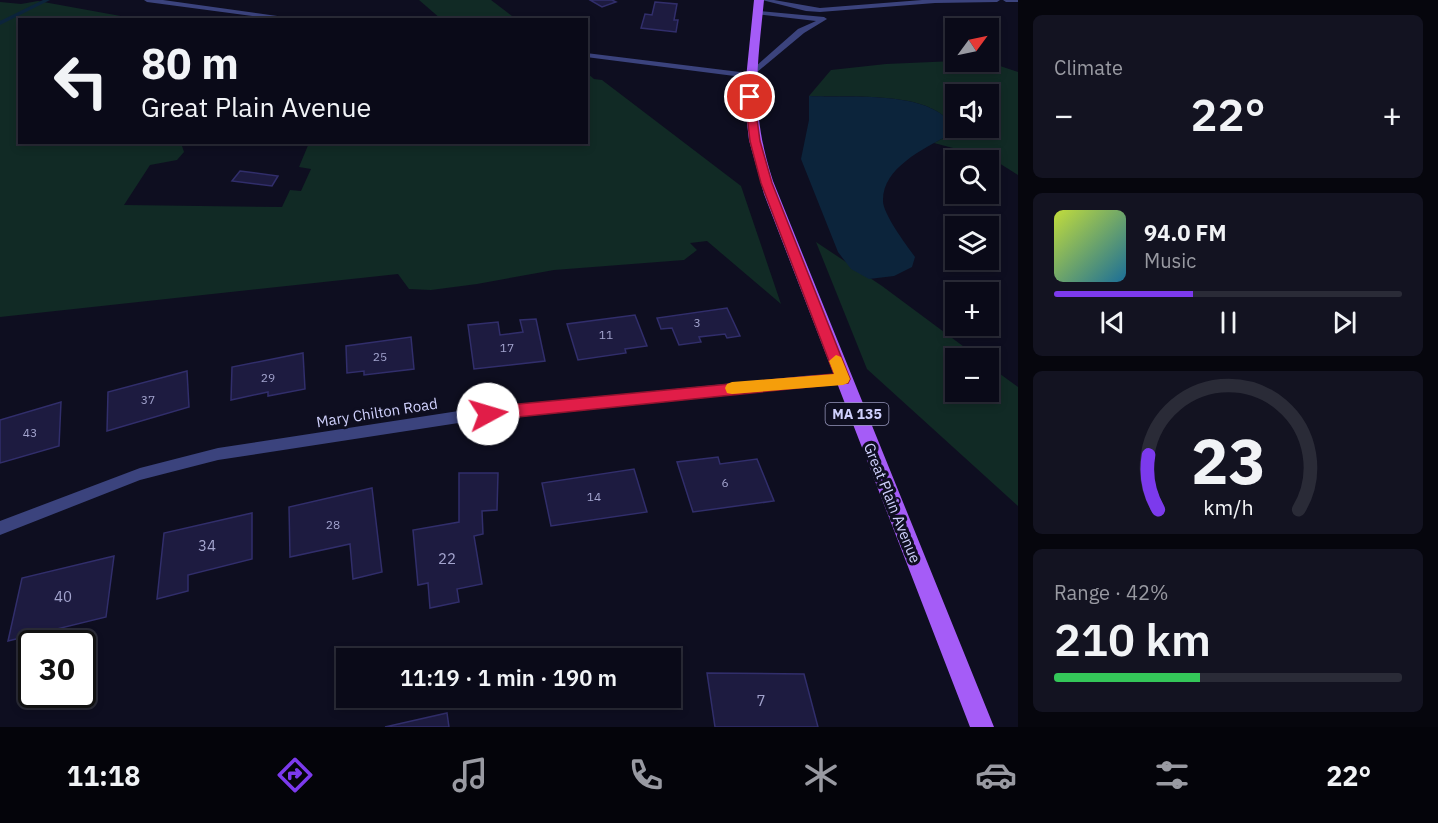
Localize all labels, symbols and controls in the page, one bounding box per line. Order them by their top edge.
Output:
north arrow [945,18,999,72]
map controls [945,18,999,402]
text: 80 m [141,36,239,91]
icon: left [42,42,120,120]
text: Climate [1054,54,1123,81]
pin [724,71,775,122]
icon: arrive [733,80,766,113]
button: sound [945,84,999,138]
text: 22° [1190,85,1266,143]
text: Great Plain Avenue [141,89,371,124]
text: − [1054,93,1074,136]
text: + [1382,93,1402,136]
button: search [945,150,999,204]
button: layers [945,216,999,270]
text: 94.0 FM [1144,218,1227,247]
text: Music [1144,247,1196,274]
button: + [945,282,999,336]
icon: previous [1096,306,1129,339]
icon: pause [1212,306,1245,339]
icon: next [1328,306,1361,339]
house number: 3 [693,315,701,330]
house number: 11 [599,327,613,342]
house number: 17 [500,340,514,355]
button: − [945,348,999,402]
house number: 25 [373,349,387,364]
house number: 29 [261,370,275,385]
position arrow [456,382,520,446]
house number: 37 [141,392,155,407]
street label: Mary Chilton Road [315,394,439,431]
road number: MA 135 [826,403,888,425]
text: 23 [1191,420,1265,501]
house number: 43 [23,425,37,440]
street label: Great Plain Avenue [860,440,925,566]
house number: 6 [721,475,729,490]
house number: 14 [587,489,601,504]
text: km/h [1203,493,1253,521]
house number: 28 [326,517,340,532]
house number: 34 [198,536,216,555]
house number: 22 [438,549,456,568]
text: Range · 42% [1054,579,1169,606]
house number: 40 [54,587,72,606]
text: 210 km [1054,610,1211,668]
speed limit sign: 30 [18,630,96,708]
text: 11:19 · 1 min · 190 m [400,663,617,692]
house number: 7 [756,691,766,710]
icon: directions [274,754,316,796]
icon: music [449,754,491,796]
icon: phone [625,754,667,796]
icon: climate [800,754,842,796]
icon: car [975,754,1017,796]
icon: filters [1151,754,1193,796]
text: 11:18 [67,758,140,793]
text: 22° [1326,758,1371,793]

